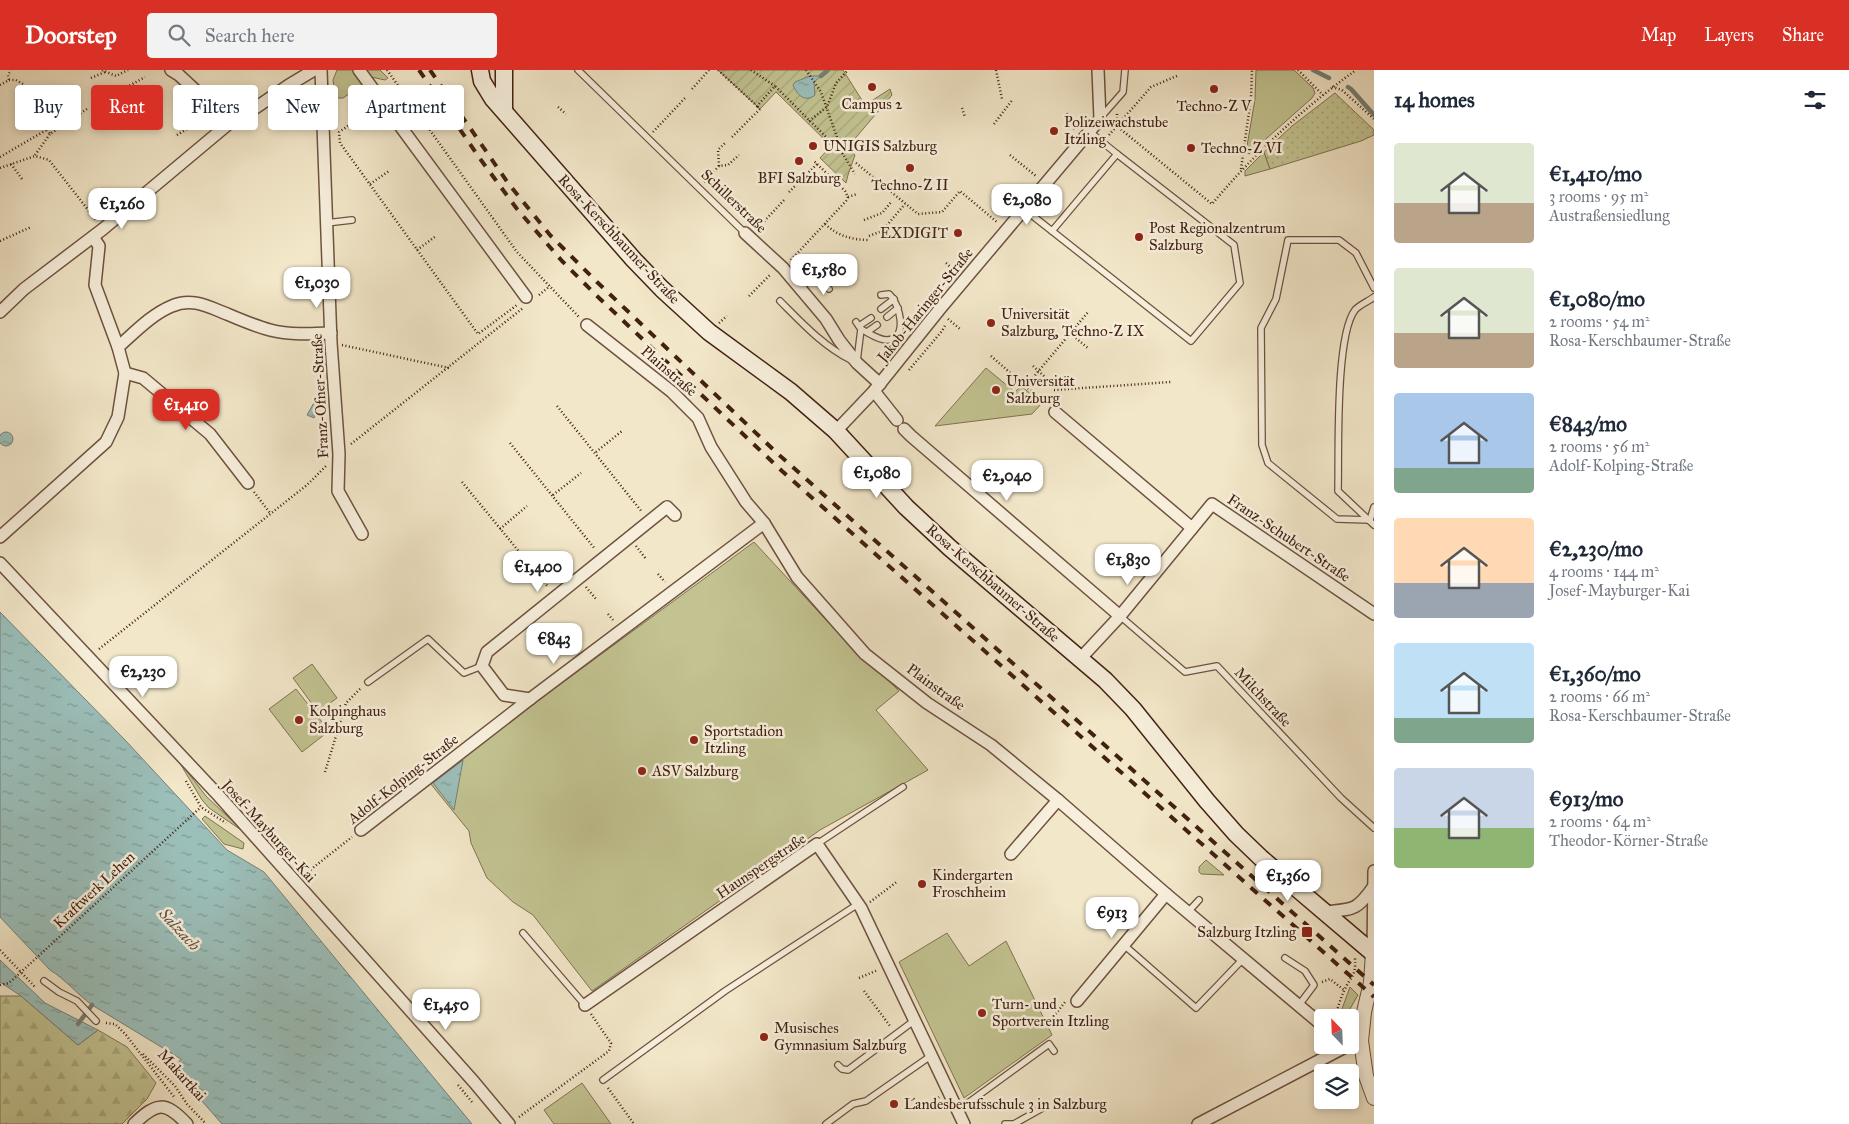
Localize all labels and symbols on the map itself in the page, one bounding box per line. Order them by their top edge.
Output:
marker: Campus 2 [866,81,878,93]
marker: Techno-Z V [1208,83,1220,95]
place label: Campus 2 [842,95,903,113]
place label: Techno-Z V [1177,97,1252,115]
place label: Polizeiwachstube Itzling [1064,113,1168,148]
marker: Polizeiwachstube Itzling [1048,125,1060,137]
place label: UNIGIS Salzburg [823,137,938,155]
place label: Techno-Z VI [1201,139,1282,157]
marker: UNIGIS Salzburg [807,140,819,152]
marker: Techno-Z VI [1185,142,1197,154]
marker: BFI Salzburg [793,155,805,167]
marker: Techno-Z II [904,162,916,174]
street label: Schillerstraße [697,165,771,237]
place label: BFI Salzburg [757,169,842,187]
street label: Rosa-Kerschbaumer-Straße [554,170,684,308]
place label: Techno-Z II [871,176,949,194]
pin: €2,080 [986,184,1068,226]
pin: €1,260 [81,188,163,230]
place label: Post Regionalzentrum Salzburg [1149,219,1286,254]
place label: EXDIGIT [880,224,948,242]
marker: EXDIGIT [952,227,964,239]
marker: Post Regionalzentrum Salzburg [1133,231,1145,243]
street label: Jakob-Haringer-Straße [872,244,977,368]
pin: €1,580 [783,254,865,296]
pin: €1,030 [276,266,358,309]
place label: Universität Salzburg, Techno-Z IX [1001,305,1145,340]
marker: Universität Salzburg, Techno-Z IX [985,317,997,329]
street label: Franz-Ofner-Straße [308,333,332,459]
street label: Plainstraße [637,342,701,400]
place label: Universität Salzburg [1006,372,1076,407]
marker: Universität Salzburg [990,384,1002,396]
pin: €1,410 [145,388,227,431]
pin: €1,080 [836,456,918,499]
pin: €2,040 [966,460,1048,502]
street label: Franz-Schubert-Straße [1224,490,1354,586]
street label: Rosa-Kerschbaumer-Straße [923,520,1063,646]
pin: €1,830 [1087,544,1169,586]
pin: €1,400 [497,550,579,593]
pin: €843 [524,622,584,665]
pin: €2,230 [102,656,184,698]
street label: Plainstraße [903,660,969,714]
street label: Milchstraße [1231,663,1295,731]
place label: Kolpinghaus Salzburg [309,702,386,737]
marker: Kolpinghaus Salzburg [293,714,305,726]
place label: Sportstadion Itzling [704,722,783,757]
street label: Adolf-Kolping-Straße [343,730,462,828]
marker: Sportstadion Itzling [688,734,700,746]
place label: ASV Salzburg [651,762,739,780]
marker: ASV Salzburg [636,765,648,777]
street label: Josef-Mayburger-Kai [216,774,320,887]
street label: Haunspergstraße [713,829,809,903]
street label: Kraftwerk Lehen [50,848,138,932]
pin: €1,360 [1247,860,1329,902]
place label: Kindergarten Froschheim [932,866,1013,901]
marker: Kindergarten Froschheim [916,878,928,890]
pin: €913 [1082,896,1142,939]
water label: Salzach [155,903,204,955]
place label: Salzburg Itzling [1197,923,1297,941]
marker: Salzburg Itzling [1300,925,1314,939]
pin: €1,450 [405,988,487,1031]
place label: Turn- und Sportverein Itzling [992,995,1110,1030]
marker: Turn- und Sportverein Itzling [976,1007,988,1019]
north arrow [1314,1009,1359,1054]
place label: Musisches Gymnasium Salzburg [774,1019,907,1054]
marker: Musisches Gymnasium Salzburg [758,1031,770,1043]
street label: Makartkai [154,1045,210,1105]
place label: Landesberufsschule 3 in Salzburg [904,1095,1108,1113]
marker: Landesberufsschule 3 in Salzburg [888,1098,900,1110]

